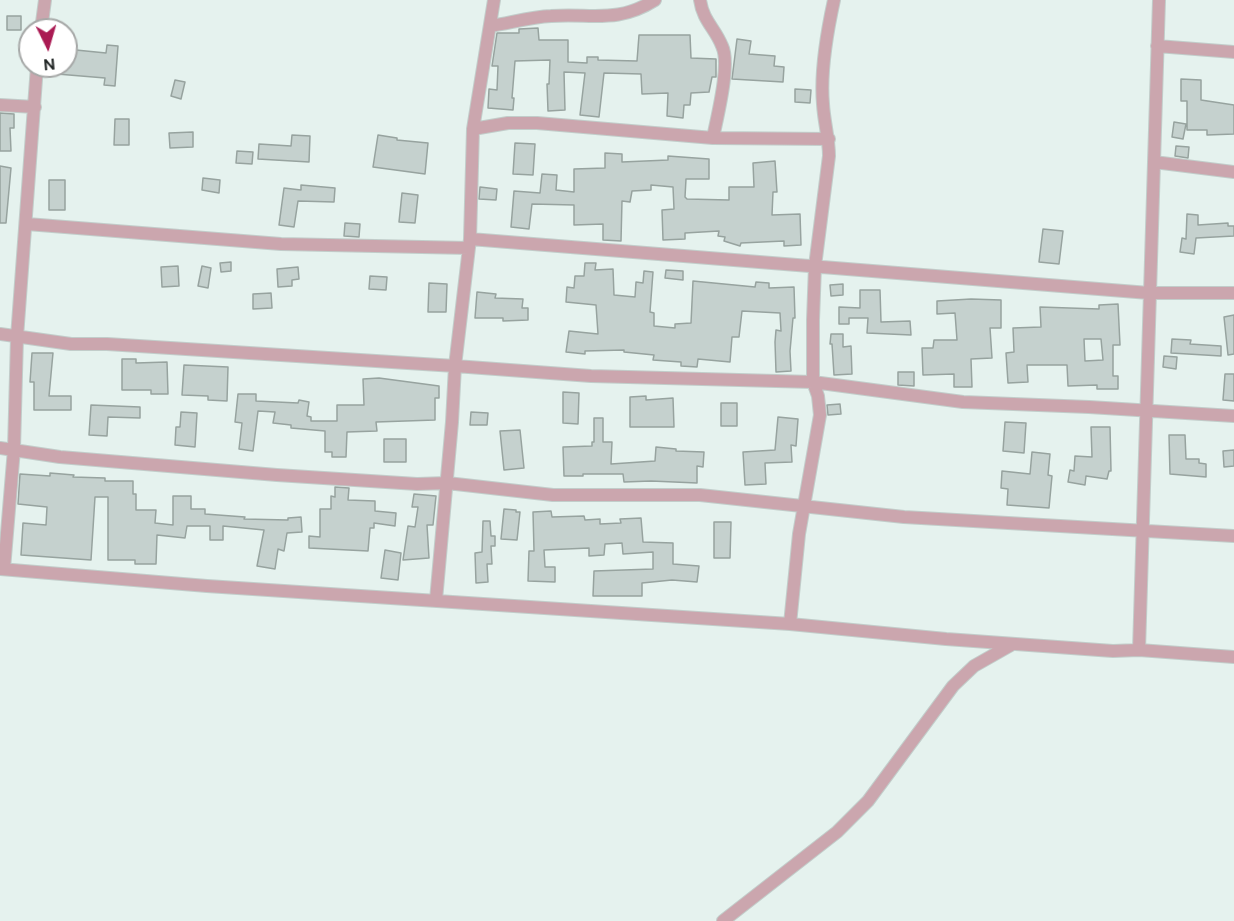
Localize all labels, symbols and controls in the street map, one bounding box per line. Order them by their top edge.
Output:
north arrow [18,18,78,78]
text: N [43,53,56,75]

